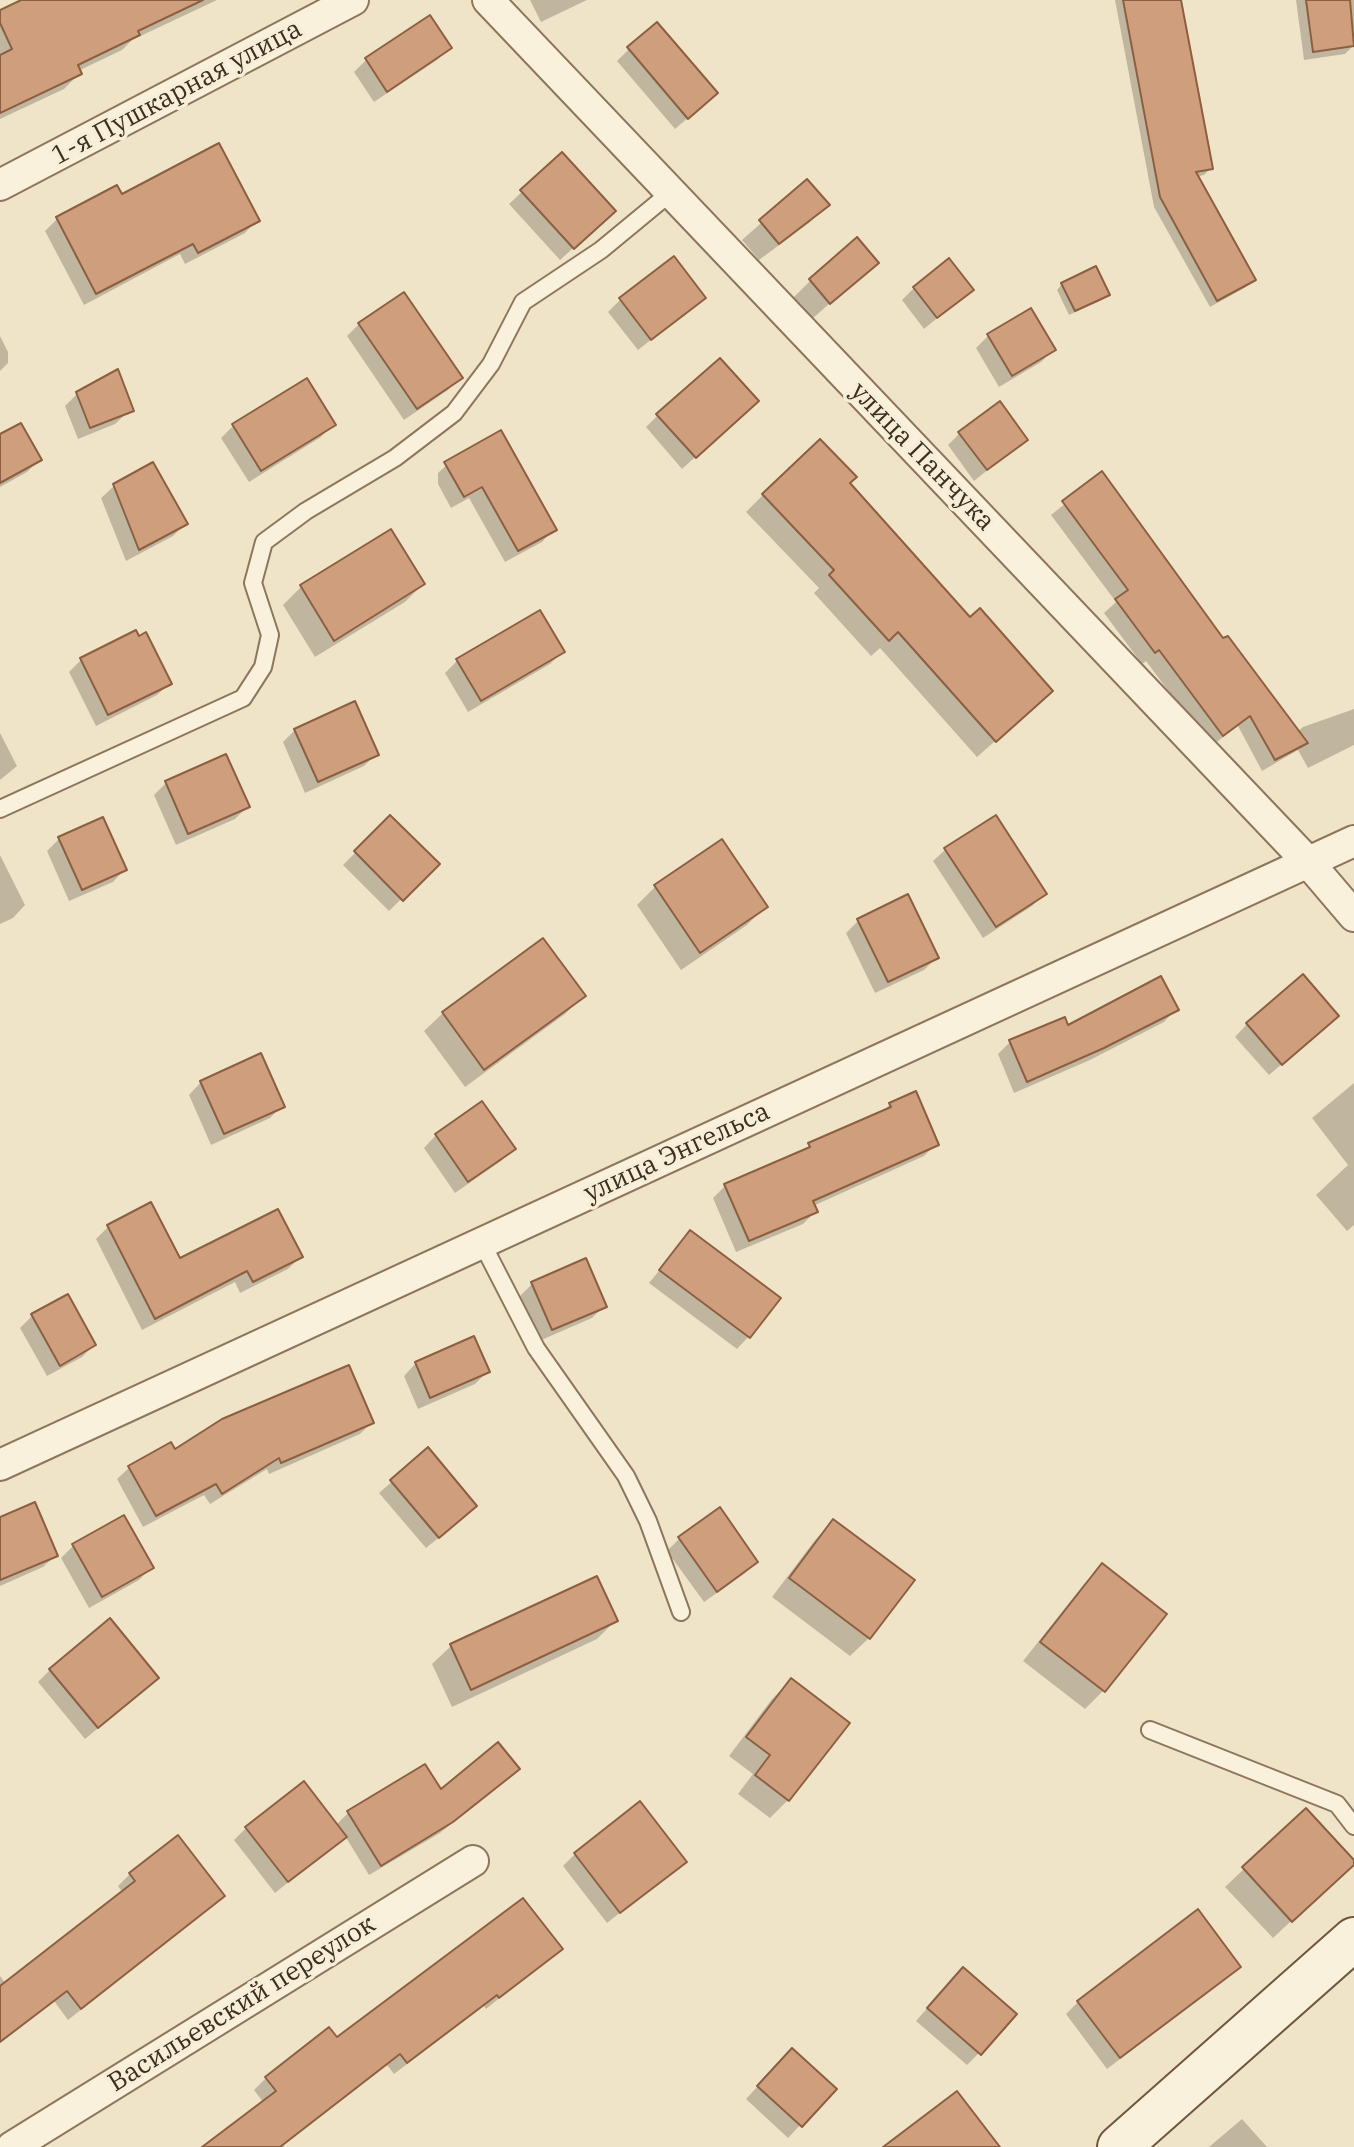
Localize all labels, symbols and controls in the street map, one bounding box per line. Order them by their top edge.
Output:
street label: 1-я Пушкарная улица [47,14,307,172]
street label: улица Панчука [843,376,1001,538]
street label: улица Энгельса [579,1096,775,1210]
street label: Васильевский переулок [103,1909,381,2099]

